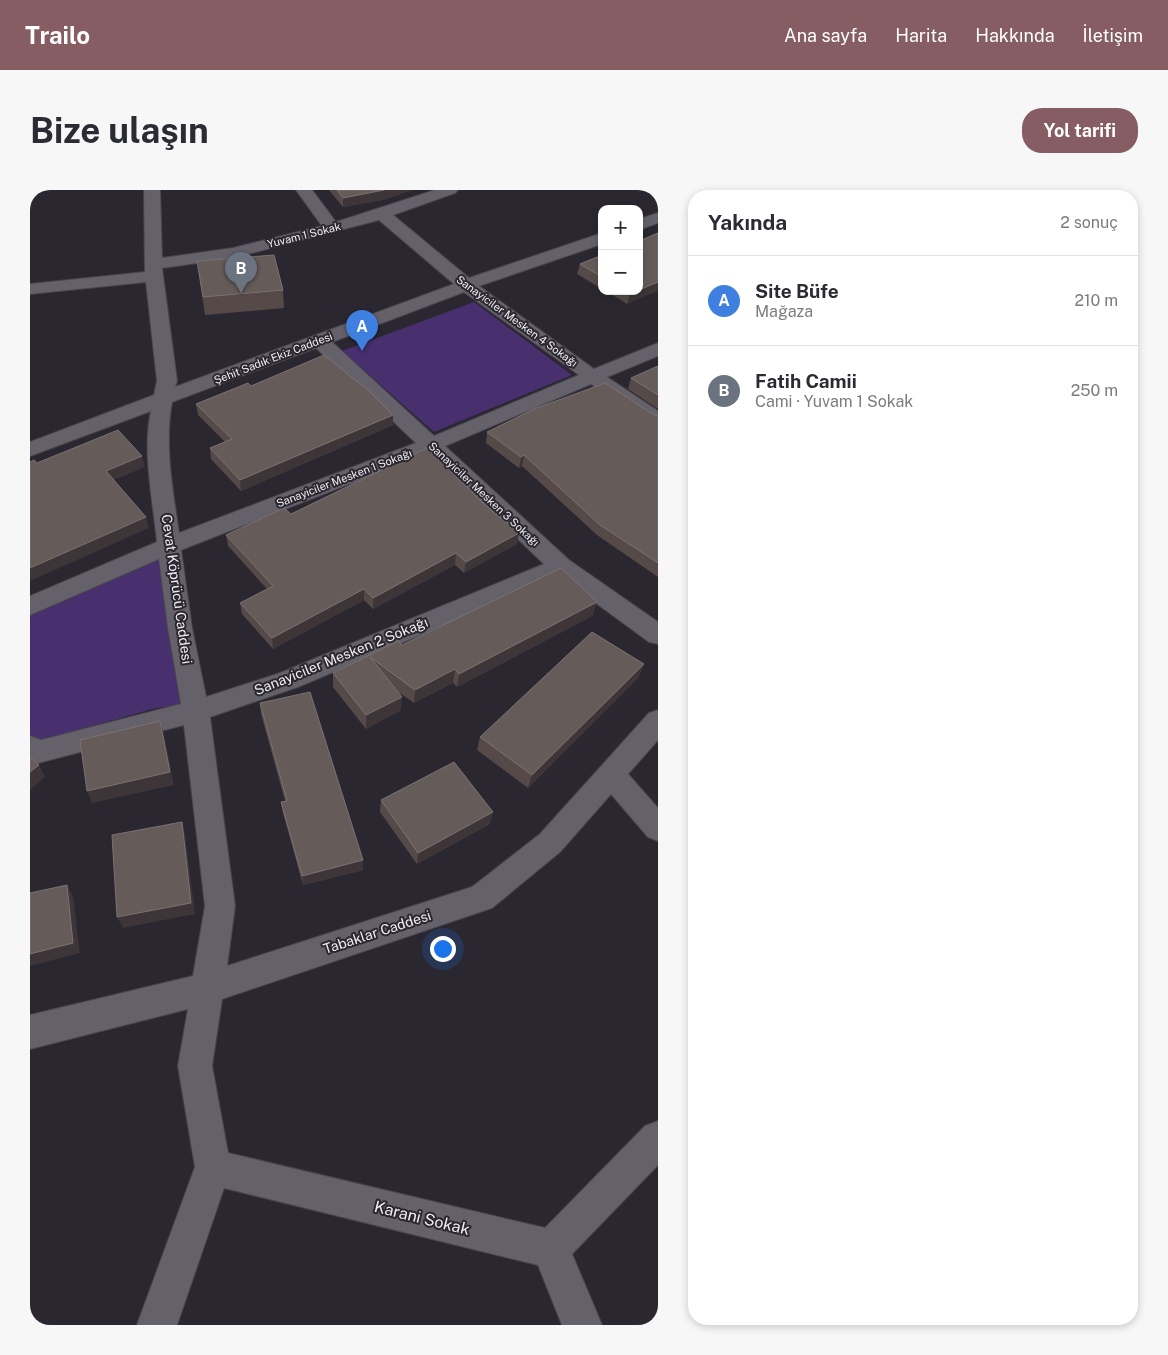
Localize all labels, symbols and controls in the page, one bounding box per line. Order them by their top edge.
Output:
text: Trailo [25,21,90,49]
text: Ana sayfa [784,25,867,46]
text: Harita [895,25,947,46]
text: Hakkında [975,25,1055,46]
text: İletişim [1083,25,1143,46]
button: Yol tarifi [1022,108,1138,153]
text: Bize ulaşın [30,110,209,151]
map controls [598,205,643,295]
button: + [598,205,643,250]
text: Yakında [708,210,787,235]
text: 2 sonuç [1060,213,1118,232]
street label: Yuvam 1 Sokak [266,220,342,250]
button: − [598,250,643,295]
pin: B [225,252,257,293]
street label: Sanayiciler Mesken 4 Sokağı [454,273,580,369]
text: Site Büfe [755,280,839,302]
text: A [718,291,730,310]
text: 210 m [1074,291,1118,310]
text: Mağaza [755,302,813,321]
pin: A [346,310,378,351]
street label: Şehit Sadık Ekiz Caddesi [212,330,334,387]
text: Fatih Camii [755,370,857,392]
text: B [719,381,729,400]
text: 250 m [1071,381,1118,400]
text: Cami · Yuvam 1 Sokak [755,392,913,411]
street label: Sanayiciler Mesken 3 Sokağı [426,440,542,548]
street label: Sanayiciler Mesken 1 Sokağı [275,447,413,509]
street label: Cevat Köprücü Caddesi [159,513,195,665]
street label: Sanayiciler Mesken 2 Sokağı [252,614,430,698]
street label: Tabaklar Caddesi [321,907,433,957]
your location [430,936,456,962]
street label: Karani Sokak [372,1197,472,1239]

